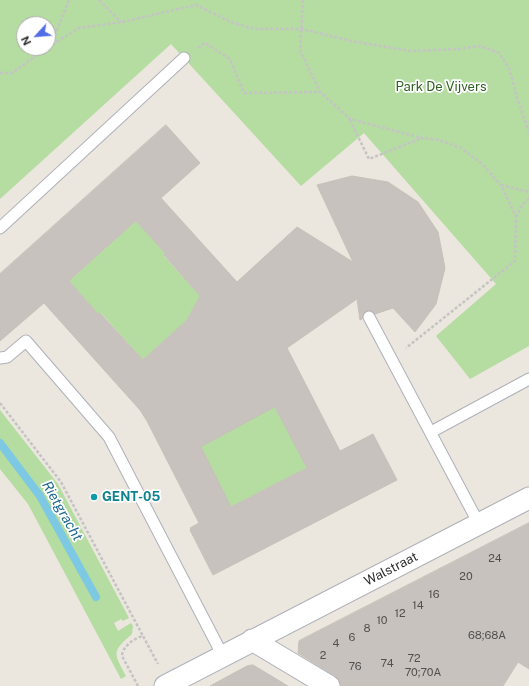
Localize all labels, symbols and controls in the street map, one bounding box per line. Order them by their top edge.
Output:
north arrow [16,16,56,56]
text: N [19,34,33,47]
park label: Park De Vijvers [395,79,487,95]
water label: Rietgracht [38,478,86,544]
place label: GENT-05 [102,489,160,505]
marker: GENT-05 [89,492,99,502]
street label: Walstraat [362,549,420,589]
house number: 24 [488,552,502,566]
house number: 20 [459,570,473,584]
house number: 16 [428,588,440,602]
house number: 14 [412,599,424,613]
house number: 12 [394,607,406,621]
house number: 10 [376,614,388,628]
house number: 8 [363,622,371,636]
house number: 68;68A [468,629,506,643]
house number: 6 [349,631,355,645]
house number: 4 [333,637,339,651]
house number: 2 [320,649,326,663]
house number: 72 [407,652,421,666]
house number: 74 [380,657,394,671]
house number: 76 [348,660,362,674]
house number: 70;70A [405,666,441,680]

